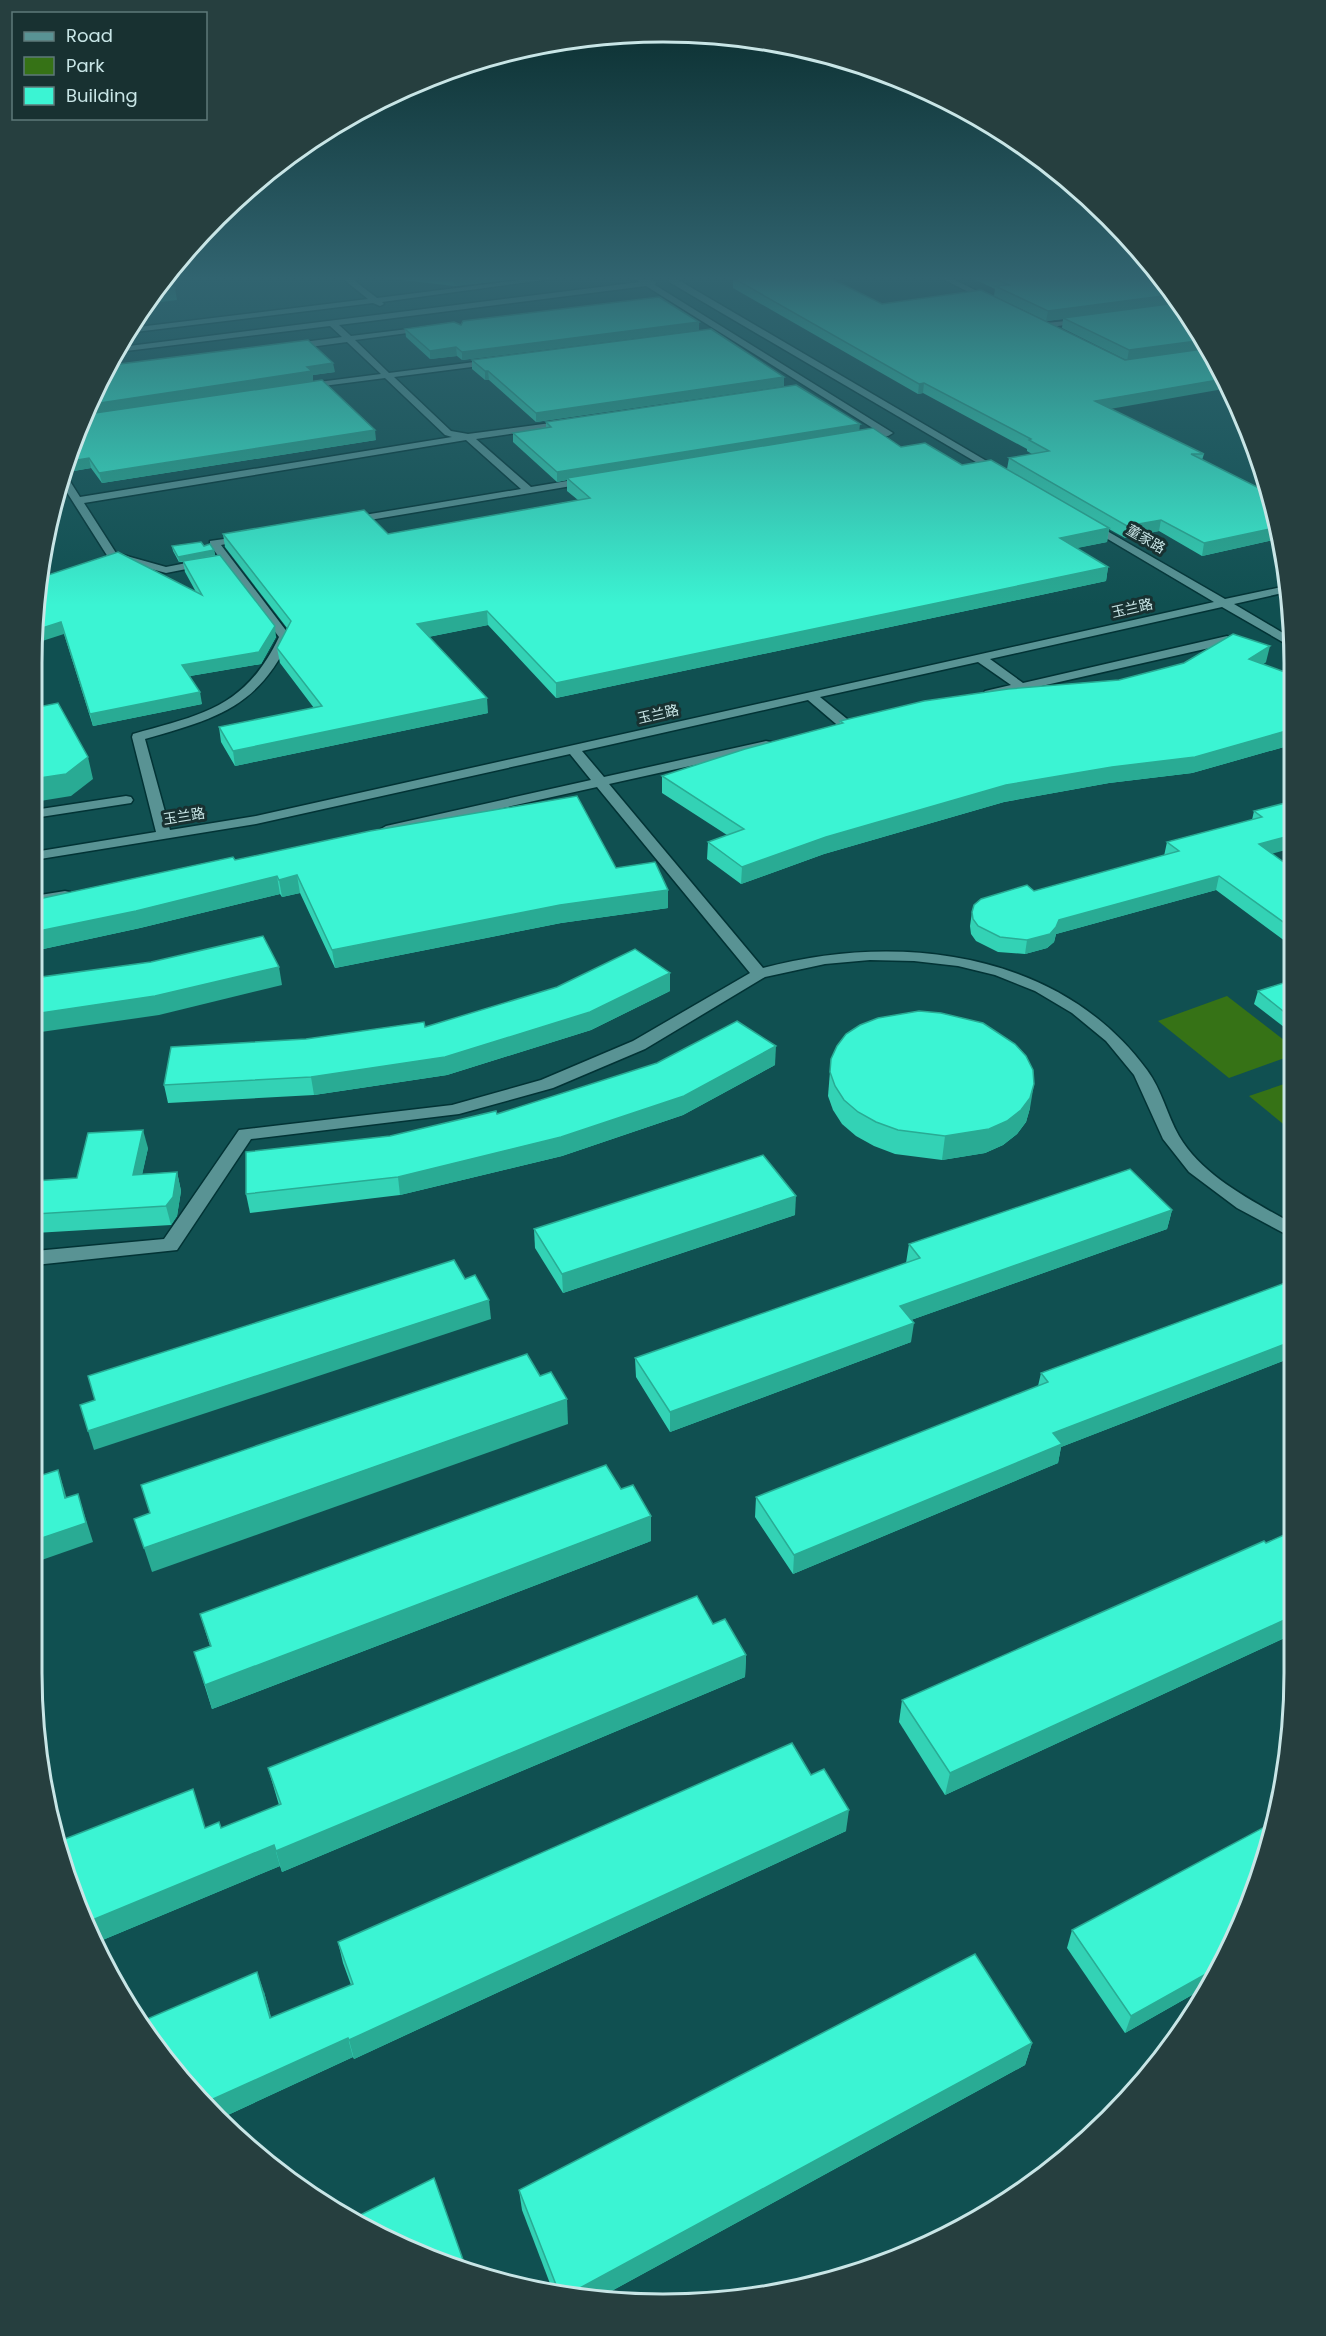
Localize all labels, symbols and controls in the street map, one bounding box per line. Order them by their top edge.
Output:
legend [12,12,207,120]
text: Road [66,23,113,48]
text: Park [66,53,105,78]
text: Building [66,83,138,108]
street label: 董家路 [1123,520,1169,558]
street label: 玉兰路 [1109,594,1155,622]
street label: 玉兰路 [635,700,681,728]
street label: 玉兰路 [162,803,206,829]

